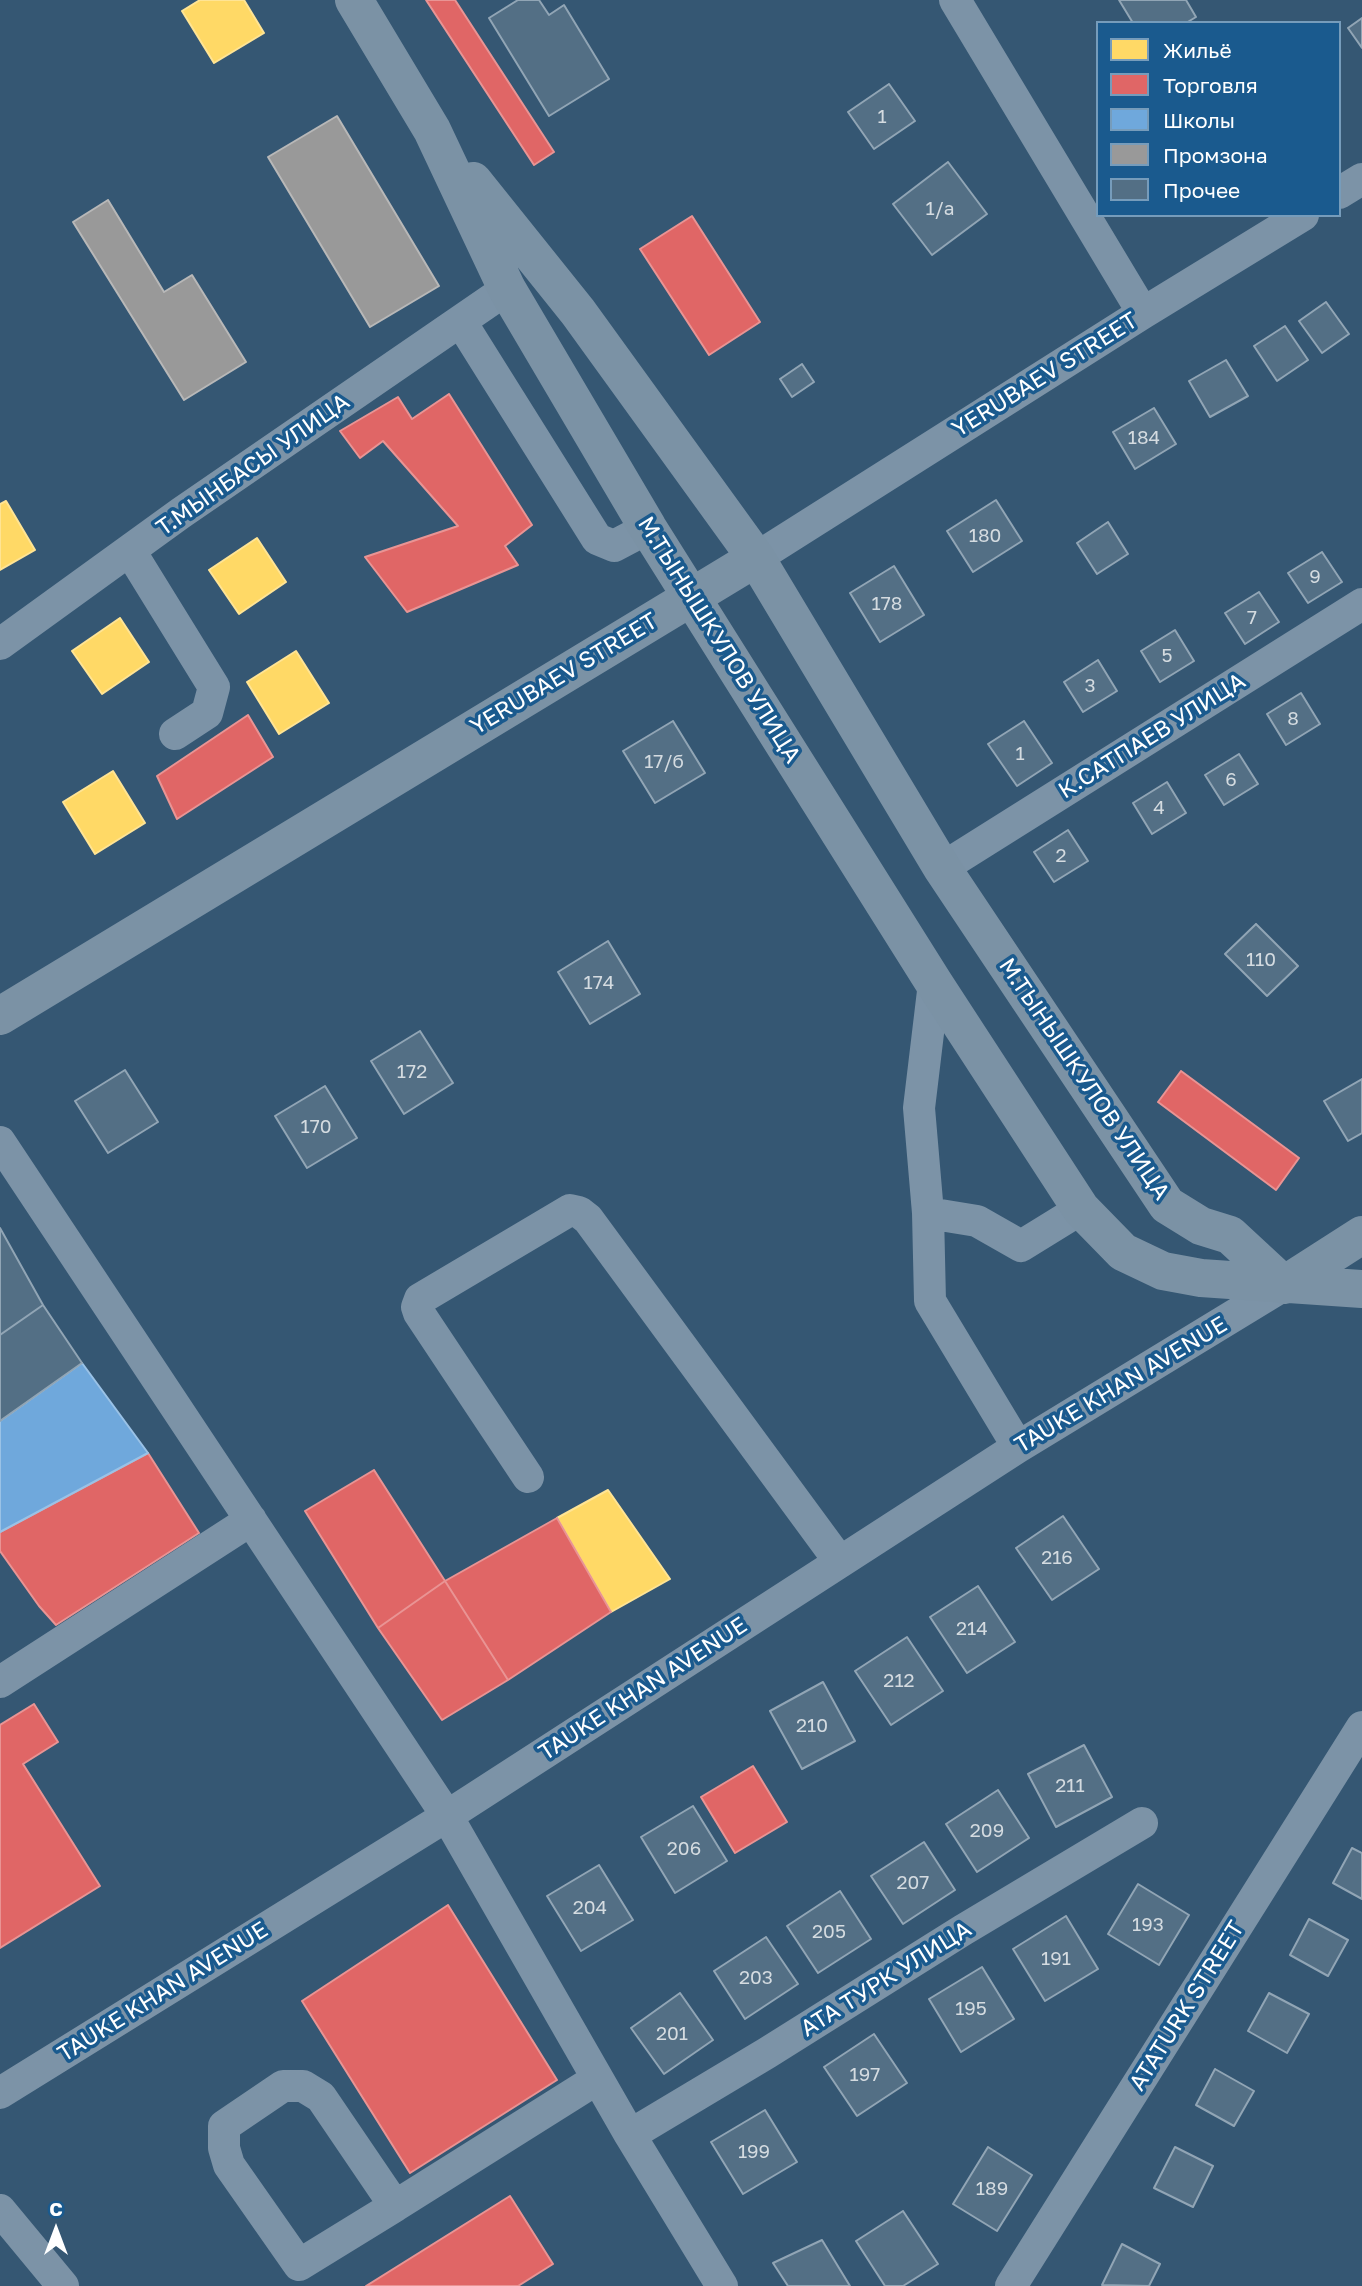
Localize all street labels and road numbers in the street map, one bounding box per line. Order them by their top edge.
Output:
street label: YERUBAEV STREET [947,307,1143,443]
street label: Т.МЫНБАСЫ УЛИЦА [151,388,355,542]
street label: М.ТЫНЫШКУЛОВ УЛИЦА [632,512,806,768]
street label: YERUBAEV STREET [465,607,663,741]
street label: К.САТПАЕВ УЛИЦА [1054,667,1250,805]
street label: М.ТЫНЫШКУЛОВ УЛИЦА [993,953,1175,1205]
street label: TAUKE KHAN AVENUE [1010,1311,1232,1459]
street label: TAUKE KHAN AVENUE [534,1611,752,1767]
street label: АТА ТУРК УЛИЦА [796,1915,976,2043]
street label: TAUKE KHAN AVENUE [53,1916,273,2068]
street label: ATATURK STREET [1124,1916,1250,2096]

